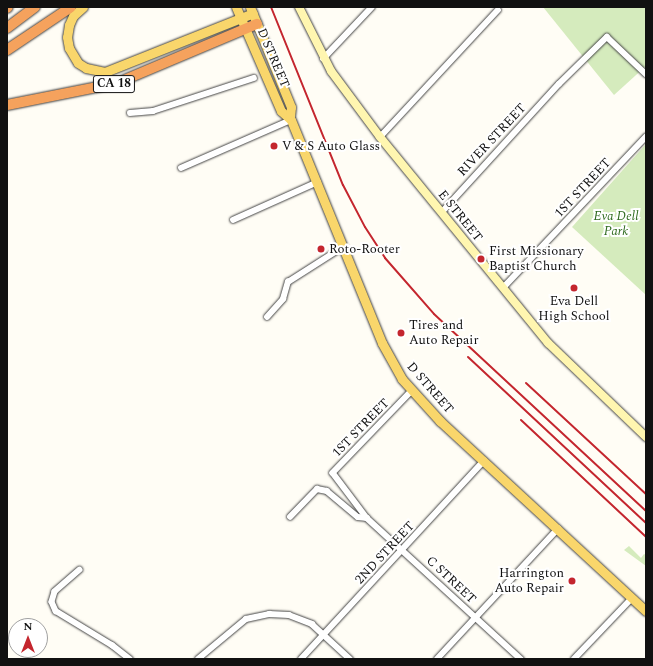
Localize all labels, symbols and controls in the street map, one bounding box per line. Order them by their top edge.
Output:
street label: D STREET [253,26,293,90]
road number: CA 18 [92,74,136,94]
street label: RIVER STREET [454,100,530,180]
place label: V & S Auto Glass [282,138,380,154]
marker: V & S Auto Glass [269,141,279,151]
street label: 1ST STREET [552,155,614,221]
street label: E STREET [435,187,485,245]
park label: Eva Dell Park [593,209,639,240]
place label: Roto-Rooter [329,241,400,257]
marker: Roto-Rooter [316,244,326,254]
place label: First Missionary Baptist Church [489,244,583,275]
marker: First Missionary Baptist Church [476,254,486,264]
marker: Eva Dell High School [569,283,579,293]
place label: Eva Dell High School [538,294,610,325]
place label: Tires and Auto Repair [409,318,479,349]
marker: Tires and Auto Repair [396,328,406,338]
street label: D STREET [403,359,457,417]
street label: 1ST STREET [329,395,393,461]
street label: 2ND STREET [352,518,418,588]
street label: C STREET [423,553,479,607]
place label: Harrington Auto Repair [494,566,564,597]
marker: Harrington Auto Repair [567,576,577,586]
north arrow [8,618,48,658]
text: N [24,618,32,635]

